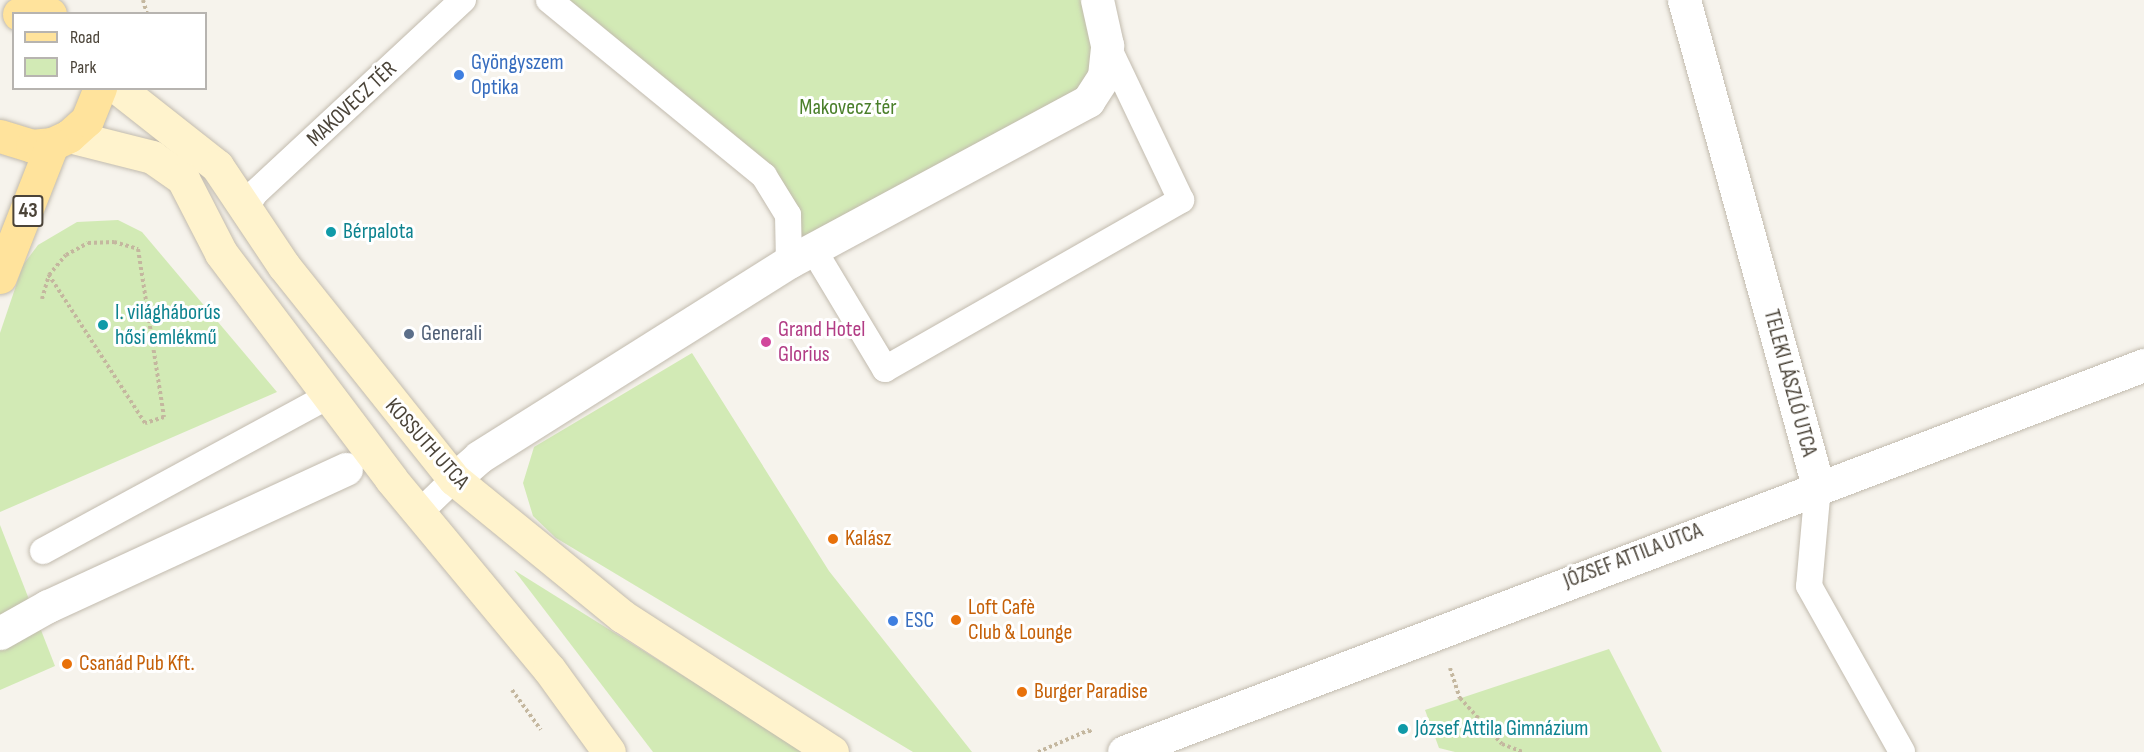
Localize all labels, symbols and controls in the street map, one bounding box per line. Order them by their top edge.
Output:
legend [12,12,207,90]
text: Road [70,27,100,48]
place label: Gyöngyszem Optika [471,49,564,100]
street label: MAKOVECZ TÉR [302,56,402,152]
text: Park [70,57,96,78]
marker: Gyöngyszem Optika [452,68,466,82]
park label: Makovecz tér [799,95,897,121]
road number: 43 [12,193,44,229]
place label: Bérpalota [343,219,414,245]
marker: Bérpalota [324,225,338,239]
place label: I. világháborús hősi emlékmű [115,299,221,350]
street label: TELEKI LÁSZLÓ UTCA [1758,307,1822,459]
place label: Grand Hotel Glorius [778,316,865,368]
marker: I. világháborús hősi emlékmű [96,318,110,332]
place label: Generali [421,321,482,347]
marker: Generali [402,327,416,341]
marker: Grand Hotel Glorius [759,335,773,349]
street label: KOSSUTH UTCA [379,393,475,495]
street label: JÓZSEF ATTILA UTCA [1560,517,1706,595]
place label: Kalász [845,526,891,552]
marker: Kalász [826,532,840,546]
place label: Loft Cafè Club & Lounge [968,594,1072,646]
place label: ESC [905,608,934,634]
marker: Loft Cafè Club & Lounge [949,613,963,627]
marker: ESC [886,614,900,628]
place label: Csanád Pub Kft. [79,651,195,677]
marker: Csanád Pub Kft. [60,657,74,671]
place label: Burger Paradise [1034,679,1148,705]
marker: Burger Paradise [1015,685,1029,699]
place label: József Attila Gimnázium [1415,716,1588,742]
marker: József Attila Gimnázium [1396,722,1410,736]

